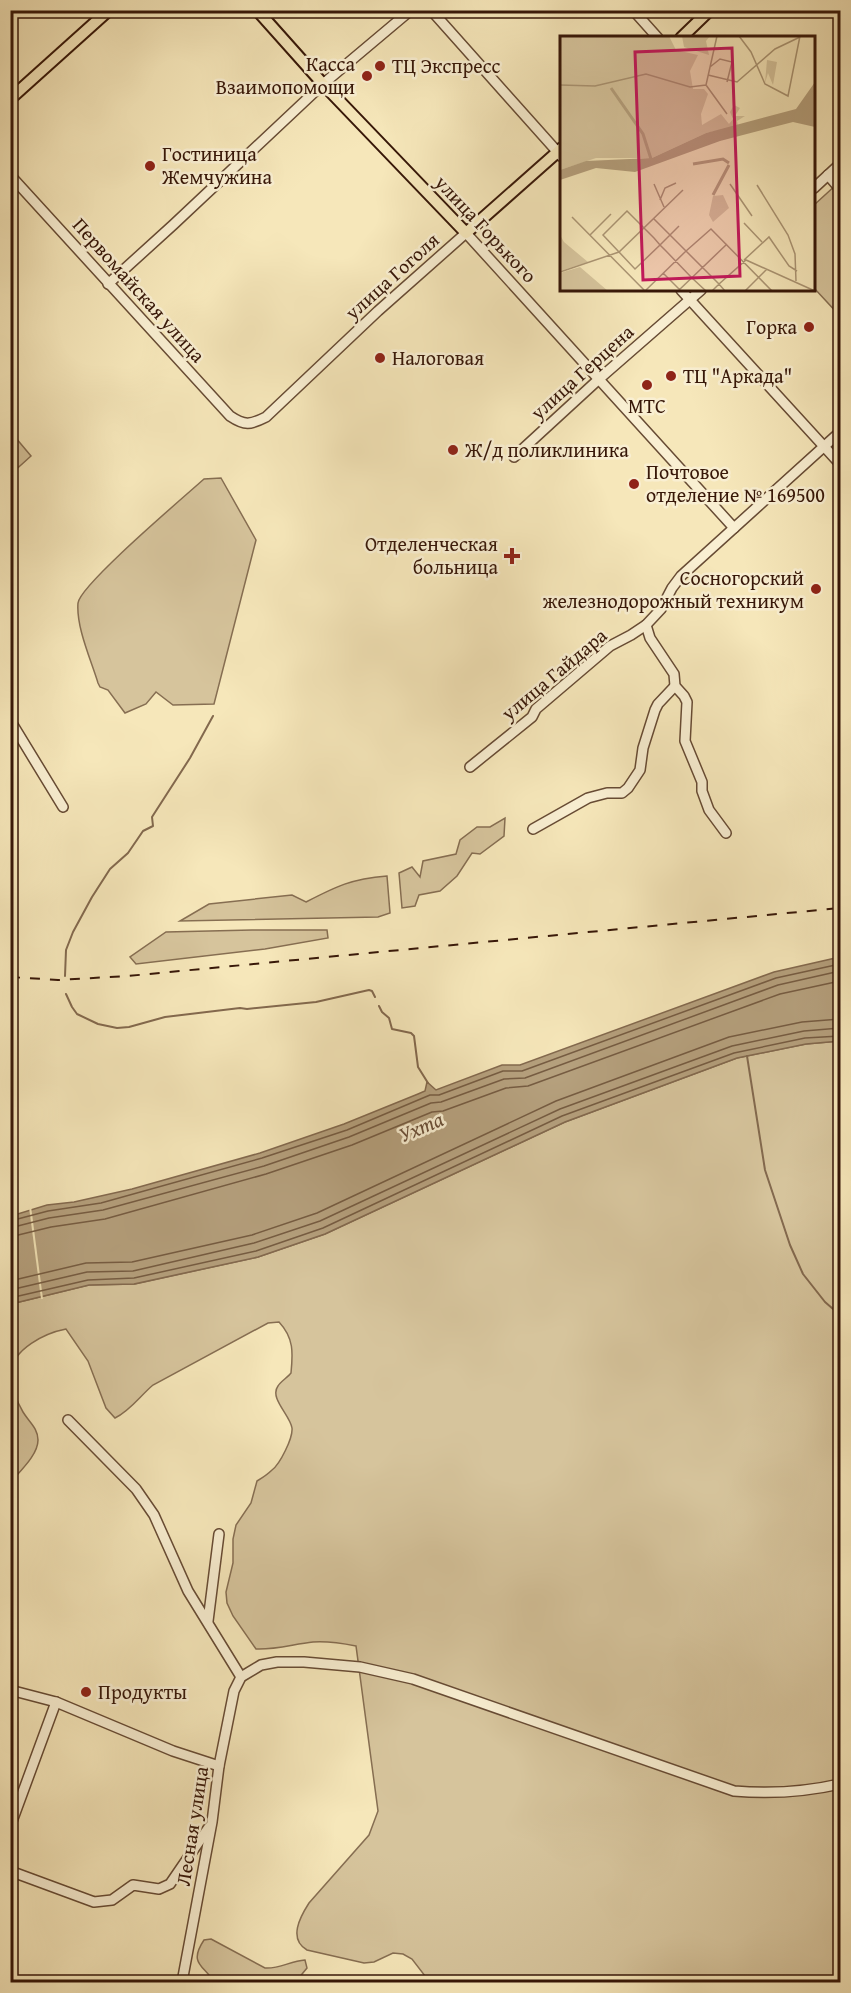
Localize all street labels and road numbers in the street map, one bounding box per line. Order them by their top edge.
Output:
street label: улица Горького [428,168,544,289]
street label: Первомайская улица [66,211,213,369]
street label: улица Гоголя [337,225,445,327]
street label: улица Герцена [523,317,640,427]
street label: улица Гайдара [494,620,613,727]
street label: Лесная улица [168,1764,215,1888]

